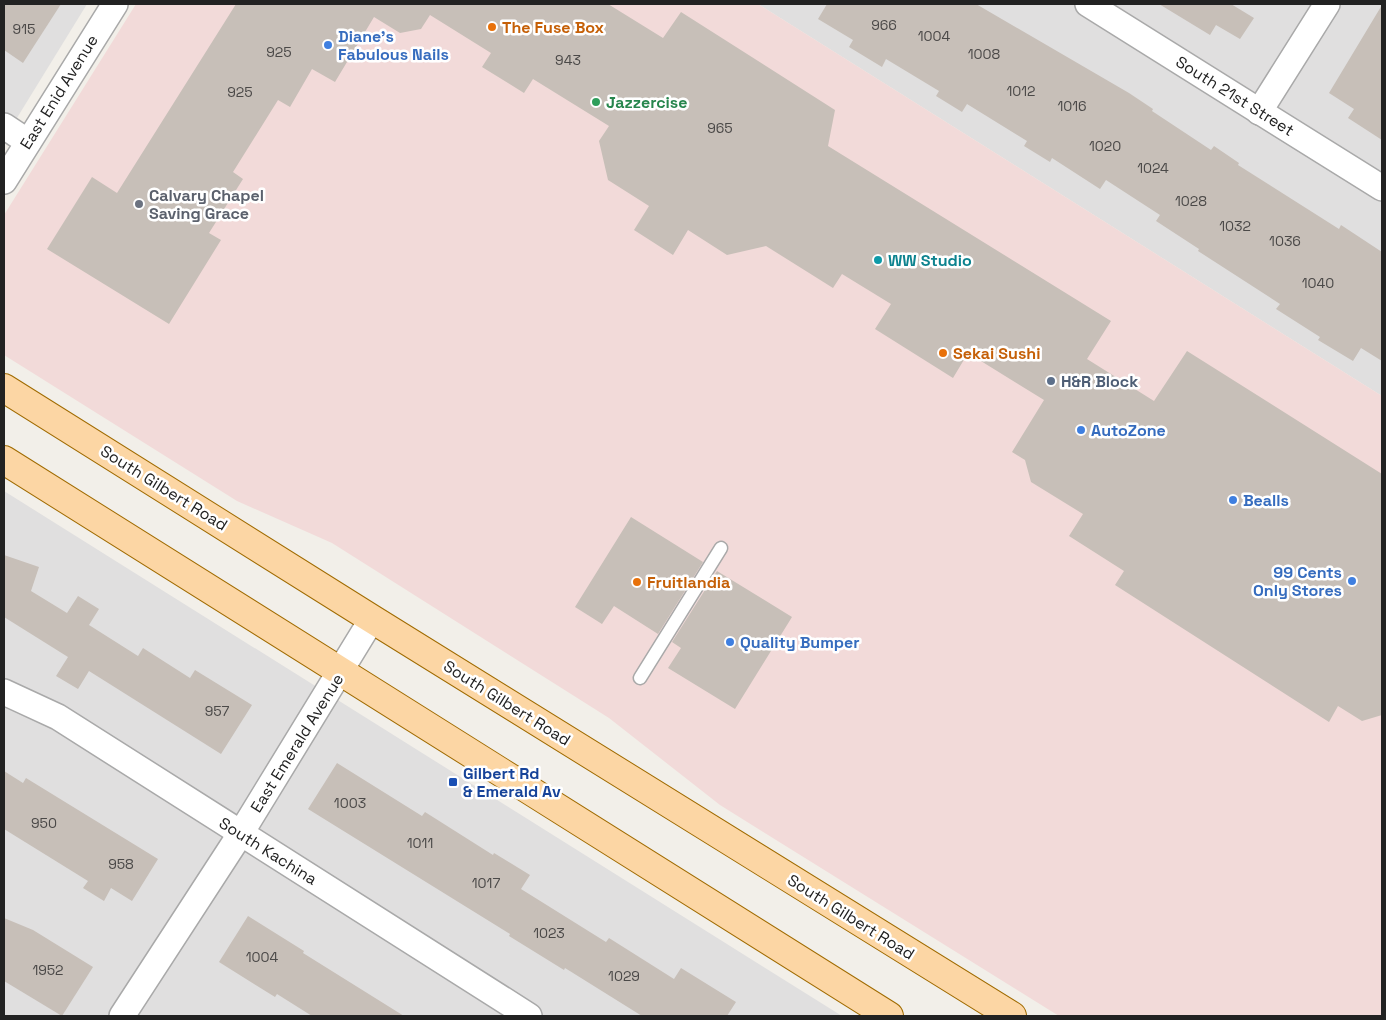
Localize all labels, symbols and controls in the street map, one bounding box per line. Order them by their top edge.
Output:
house number: 966 [871,16,897,34]
place label: The Fuse Box [502,17,605,38]
house number: 915 [13,20,35,38]
marker: The Fuse Box [486,21,498,33]
place label: Diane's Fabulous Nails [338,26,449,65]
house number: 1004 [918,27,951,45]
street label: East Enid Avenue [15,31,103,153]
marker: Diane's Fabulous Nails [322,39,334,51]
house number: 925 [266,43,292,61]
house number: 1008 [968,45,1001,63]
house number: 943 [555,51,581,69]
street label: South 21st Street [1172,51,1298,141]
house number: 1012 [1006,82,1036,100]
house number: 925 [227,83,253,101]
place label: Jazzercise [606,92,687,113]
marker: Jazzercise [590,96,602,108]
house number: 1016 [1057,97,1087,115]
house number: 965 [707,119,733,137]
house number: 1020 [1089,137,1121,155]
house number: 1024 [1137,159,1169,177]
place label: Calvary Chapel Saving Grace [149,185,264,224]
house number: 1028 [1175,192,1207,210]
marker: Calvary Chapel Saving Grace [133,198,145,210]
house number: 1032 [1219,217,1251,235]
house number: 1036 [1269,232,1301,250]
place label: WW Studio [888,250,972,271]
marker: WW Studio [872,254,884,266]
house number: 1040 [1302,274,1334,292]
place label: Sekai Sushi [953,343,1040,364]
marker: Sekai Sushi [937,347,949,359]
place label: H&R Block [1061,371,1138,392]
marker: H&R Block [1045,375,1057,387]
place label: AutoZone [1091,420,1166,441]
marker: AutoZone [1075,424,1087,436]
street label: South Gilbert Road [97,440,231,536]
place label: Bealls [1243,490,1289,511]
marker: Bealls [1227,494,1239,506]
place label: 99 Cents Only Stores [1253,562,1342,601]
place label: Fruitlandia [647,572,730,593]
marker: 99 Cents Only Stores [1346,575,1358,587]
marker: Fruitlandia [631,576,643,588]
place label: Quality Bumper [740,632,860,653]
marker: Quality Bumper [724,636,736,648]
street label: South Gilbert Road [440,655,574,751]
street label: East Emerald Avenue [246,670,348,816]
house number: 957 [205,702,229,720]
place label: Gilbert Rd & Emerald Av [463,763,561,802]
marker: Gilbert Rd & Emerald Av [447,776,459,788]
house number: 1003 [334,794,366,812]
street label: South Kachina [215,812,321,890]
house number: 950 [31,814,57,832]
house number: 1011 [407,834,433,852]
house number: 958 [108,855,134,873]
street label: South Gilbert Road [784,869,918,965]
house number: 1017 [472,874,500,892]
house number: 1023 [533,924,565,942]
house number: 1004 [246,948,279,966]
house number: 1952 [32,961,64,979]
house number: 1029 [608,967,640,985]

